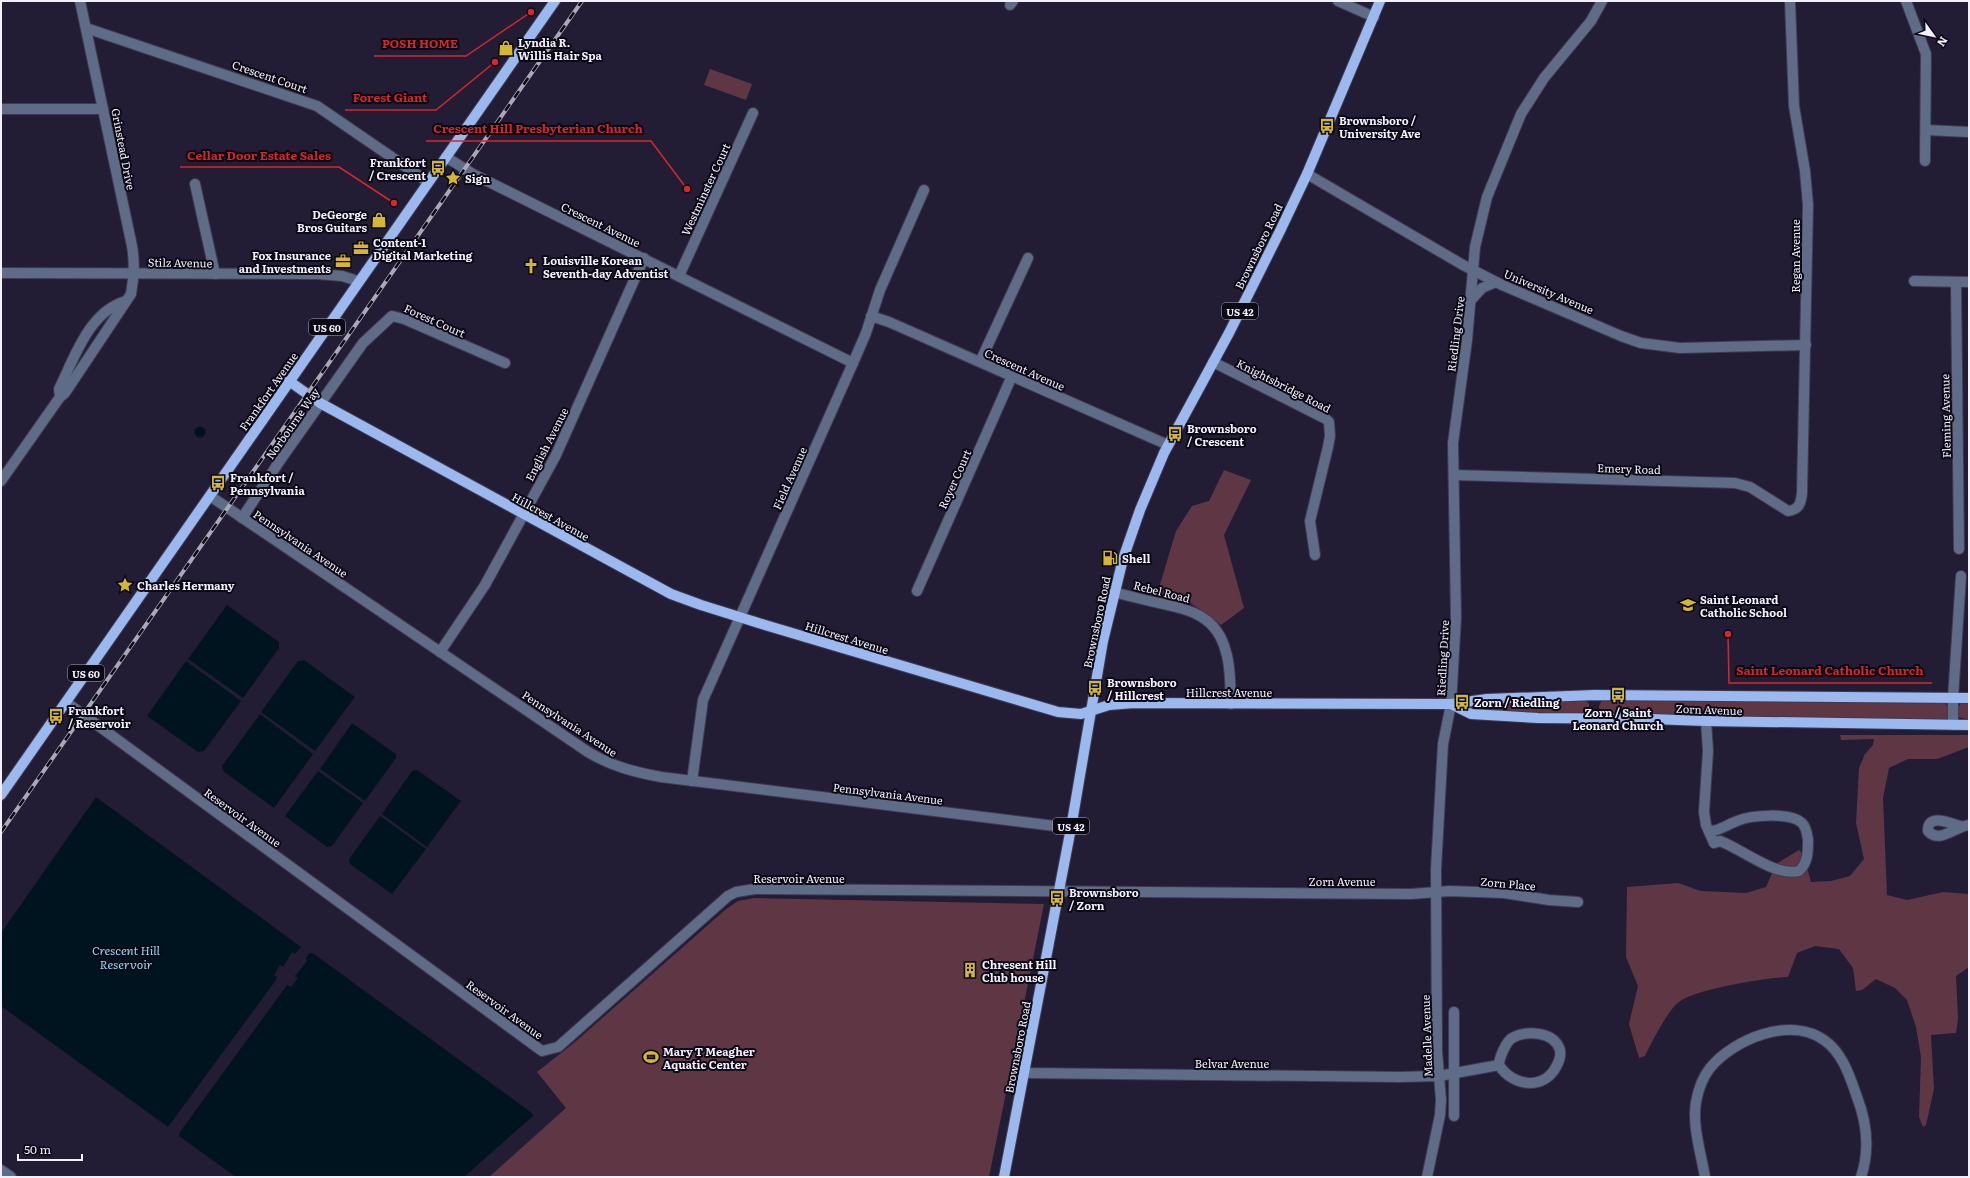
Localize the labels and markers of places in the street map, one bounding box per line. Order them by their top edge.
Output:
callout: POSH HOME [374,32,466,56]
place label: Lyndia R. Willis Hair Spa [518,34,603,63]
shop icon: Lyndia R. Willis Hair Spa [497,39,515,57]
callout: Forest Giant [345,86,436,110]
place label: Brownsboro / University Ave [1339,112,1420,141]
callout: Crescent Hill Presbyterian Church [426,117,651,141]
bus stop icon: Brownsboro / University Ave [1318,117,1336,135]
callout: Cellar Door Estate Sales [180,143,339,167]
place label: Frankfort / Crescent [369,154,426,183]
bus stop icon: Frankfort / Crescent [429,159,447,177]
place icon: Sign [444,169,462,187]
place label: Sign [465,170,490,186]
place label: DeGeorge Bros Guitars [297,206,368,235]
shop icon: DeGeorge Bros Guitars [370,211,388,229]
place label: Content-1 Digital Marketing [373,234,473,263]
office icon: Content-1 Digital Marketing [352,239,370,257]
place label: Fox Insurance and Investments [239,247,332,276]
office icon: Fox Insurance and Investments [334,252,352,270]
place label: Louisville Korean Seventh-day Adventist [543,252,668,281]
church icon: Louisville Korean Seventh-day Adventist [522,257,540,275]
place label: Brownsboro / Crescent [1187,420,1257,449]
bus stop icon: Brownsboro / Crescent [1166,425,1184,443]
place label: Frankfort / Pennsylvania [230,469,305,498]
bus stop icon: Frankfort / Pennsylvania [209,474,227,492]
fuel station icon: Shell [1101,549,1119,567]
place label: Shell [1122,550,1150,566]
place icon: Charles Hermany [116,576,134,594]
place label: Charles Hermany [137,577,235,593]
place label: Saint Leonard Catholic School [1700,591,1787,620]
school or university icon: Saint Leonard Catholic School [1679,596,1697,614]
callout: Saint Leonard Catholic Church [1729,659,1932,683]
place label: Brownsboro / Hillcrest [1107,674,1177,703]
bus stop icon: Brownsboro / Hillcrest [1086,679,1104,697]
bus stop icon: Zorn / Saint Leonard Church [1609,686,1627,704]
bus stop icon: Zorn / Riedling [1453,693,1471,711]
place label: Zorn / Riedling [1474,694,1560,710]
place label: Frankfort / Reservoir [68,702,131,731]
place label: Zorn / Saint Leonard Church [1572,704,1664,733]
bus stop icon: Frankfort / Reservoir [47,707,65,725]
place label: Brownsboro / Zorn [1069,884,1139,913]
bus stop icon: Brownsboro / Zorn [1048,889,1066,907]
place label: Chresent Hill Club house [982,956,1056,985]
building icon: Chresent Hill Club house [961,961,979,979]
place label: Mary T Meagher Aquatic Center [663,1043,755,1072]
sports icon: Mary T Meagher Aquatic Center [642,1048,660,1066]

